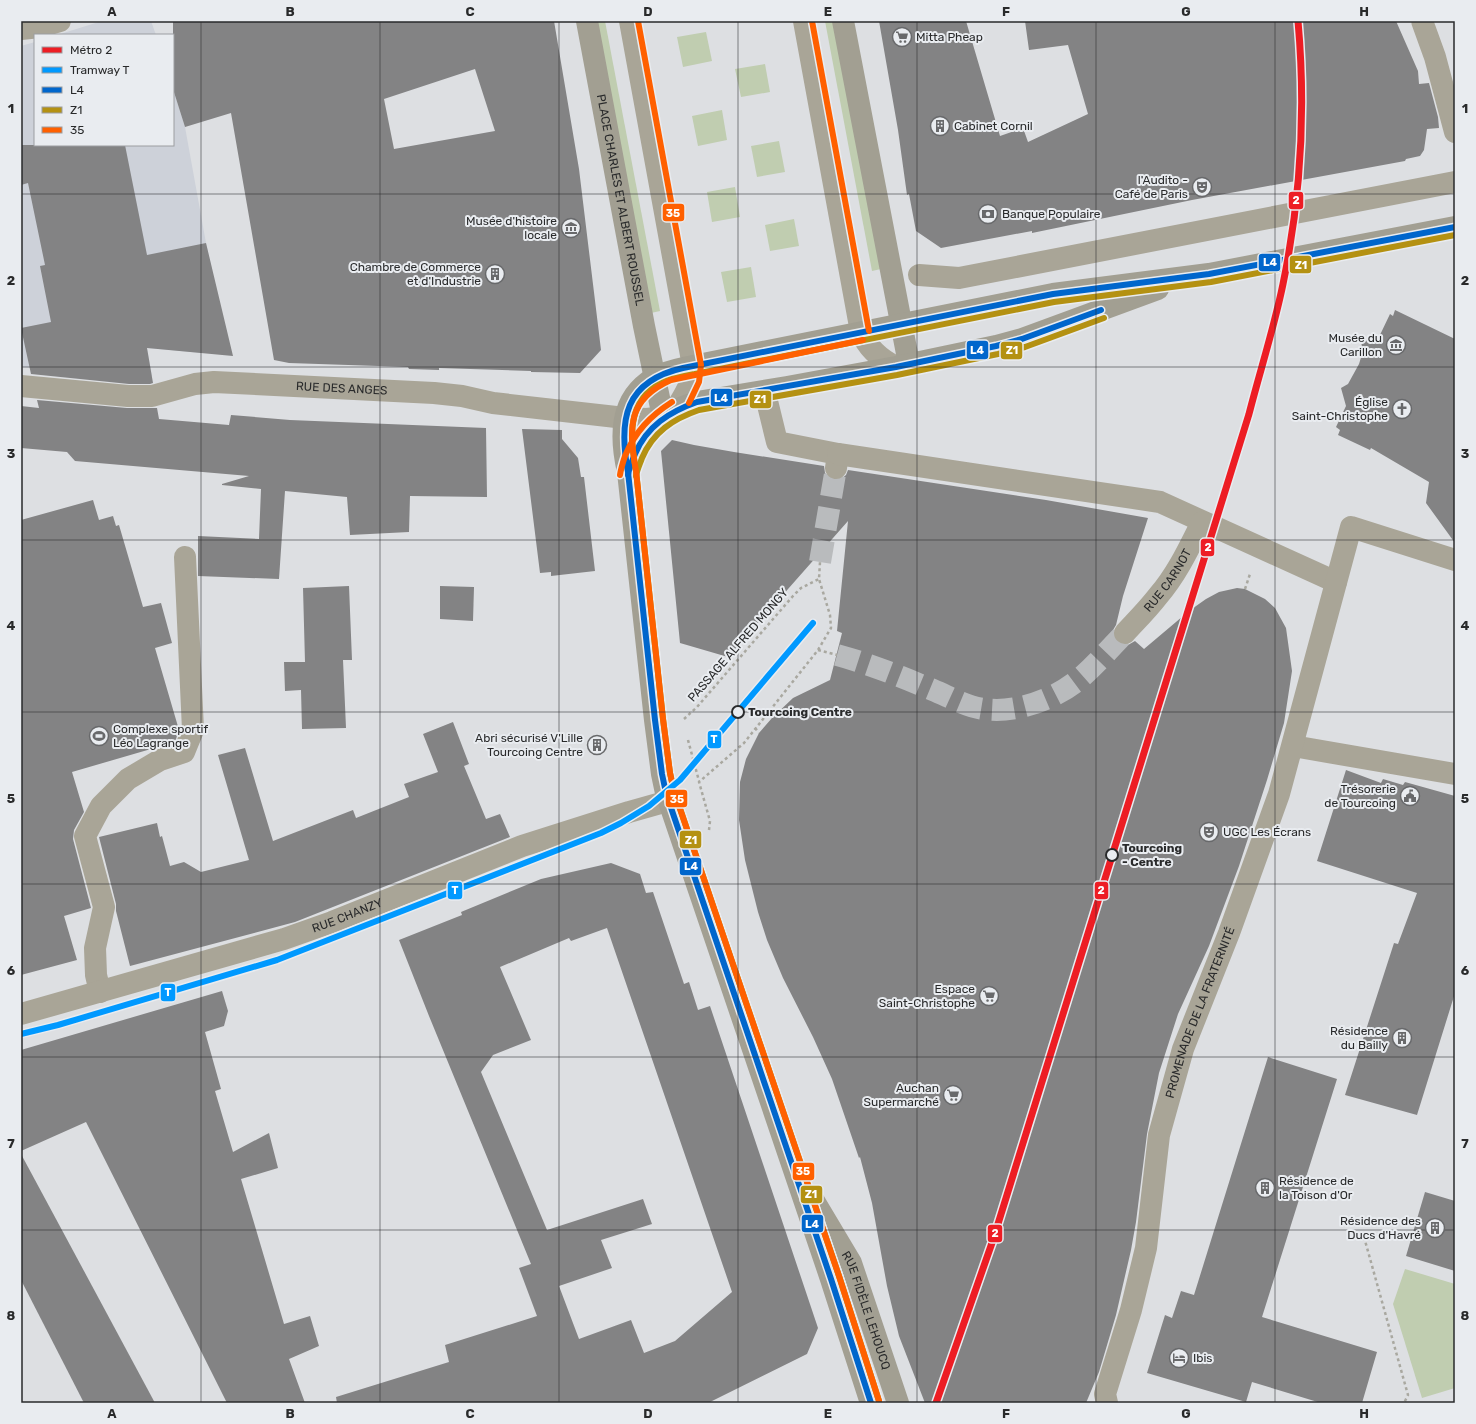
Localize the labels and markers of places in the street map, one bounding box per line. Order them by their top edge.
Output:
supermarket icon: Mitta Pheap [891,26,913,48]
place label: Mitta Pheap [916,30,983,44]
building icon: Cabinet Cornil [929,115,951,137]
place label: Cabinet Cornil [954,119,1033,133]
place label: l'Audito - Café de Paris [1115,173,1188,201]
theatre icon: l'Audito - Café de Paris [1191,176,1213,198]
bank icon: Banque Populaire [977,203,999,225]
place label: Banque Populaire [1002,207,1101,221]
place label: Musée d'histoire locale [466,214,557,242]
museum icon: Musée d'histoire locale [560,217,582,239]
place label: Chambre de Commerce et d'Industrie [350,260,481,288]
building icon: Chambre de Commerce et d'Industrie [484,263,506,285]
place label: Musée du Carillon [1328,331,1382,359]
museum icon: Musée du Carillon [1385,334,1407,356]
place label: Église Saint-Christophe [1292,395,1388,423]
church icon: Église Saint-Christophe [1391,398,1413,420]
marker: Tourcoing Centre [731,705,745,719]
place label: Tourcoing Centre [748,705,852,719]
place label: Complexe sportif Léo Lagrange [113,722,208,750]
sports icon: Complexe sportif Léo Lagrange [88,725,110,747]
place label: Abri sécurisé V'Lille Tourcoing Centre [475,731,583,759]
building icon: Abri sécurisé V'Lille Tourcoing Centre [586,734,608,756]
place label: Trésorerie de Tourcoing [1324,782,1396,810]
public building icon: Trésorerie de Tourcoing [1399,785,1421,807]
theatre icon: UGC Les Écrans [1198,821,1220,843]
place label: UGC Les Écrans [1223,825,1311,839]
place label: Tourcoing - Centre [1122,841,1182,869]
marker: Tourcoing - Centre [1105,848,1119,862]
place label: Espace Saint-Christophe [879,982,975,1010]
supermarket icon: Espace Saint-Christophe [978,985,1000,1007]
place label: Résidence du Bailly [1330,1024,1388,1052]
building icon: Résidence du Bailly [1391,1027,1413,1049]
place label: Auchan Supermarché [863,1081,939,1109]
supermarket icon: Auchan Supermarché [942,1084,964,1106]
place label: Résidence de la Toison d'Or [1279,1174,1354,1202]
building icon: Résidence de la Toison d'Or [1254,1177,1276,1199]
place label: Résidence des Ducs d'Havré [1340,1214,1421,1242]
building icon: Résidence des Ducs d'Havré [1424,1217,1446,1239]
hotel icon: Ibis [1168,1347,1190,1369]
place label: Ibis [1193,1351,1212,1365]

